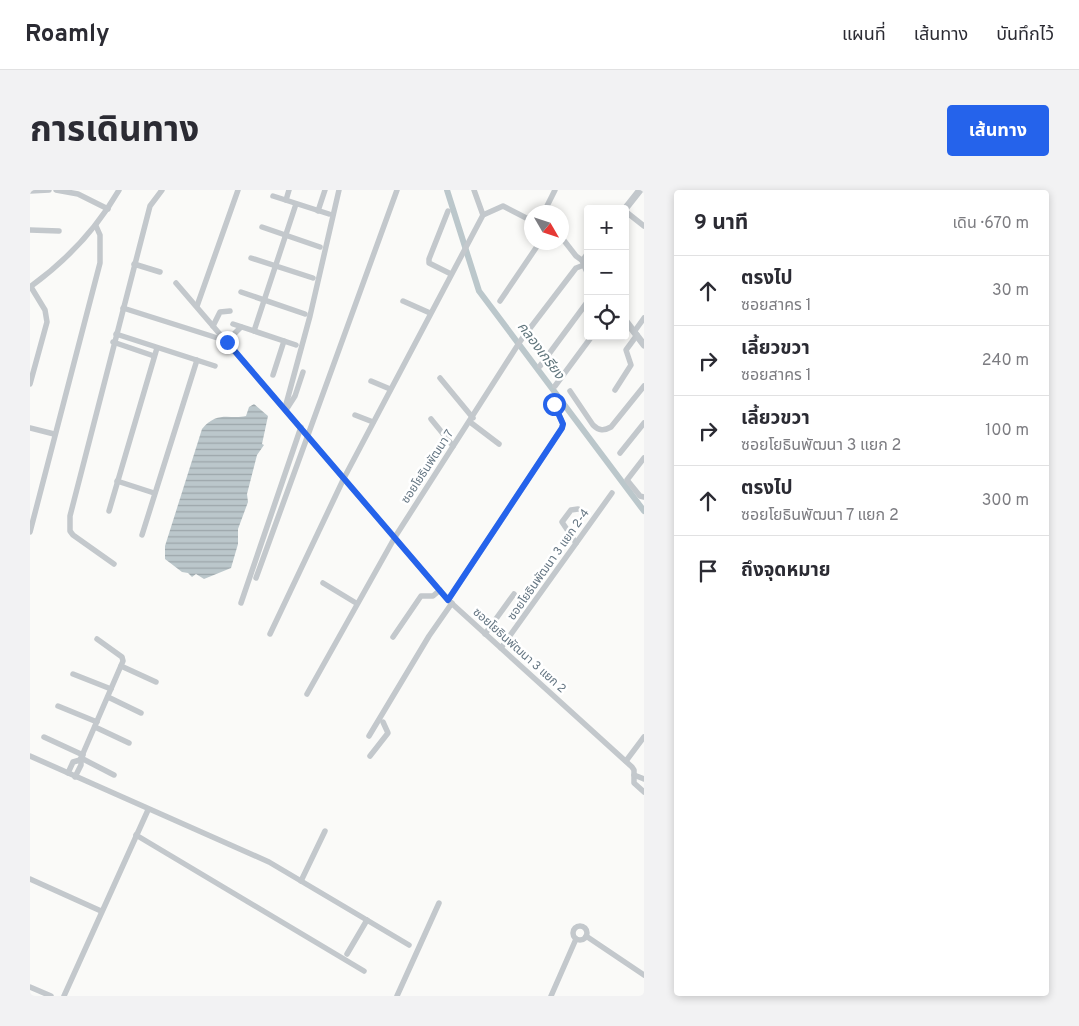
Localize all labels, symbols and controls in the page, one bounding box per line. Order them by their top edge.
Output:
text: Roamly [25,20,110,50]
text: แผนที่ [842,24,886,47]
text: เส้นทาง [914,24,968,47]
text: บันทึกไว้ [996,24,1054,47]
button: เส้นทาง [947,105,1049,156]
text: การเดินทาง [30,110,199,154]
north arrow [524,205,569,250]
map controls [584,205,629,340]
button: + [584,205,629,250]
text: 9 นาที [694,210,748,237]
text: เดิน · 670 m [953,214,1029,234]
button: − [584,250,629,295]
text: ตรงไป [741,267,793,291]
icon: ahead [694,277,722,305]
text: 30 m [992,281,1029,301]
button: locate [584,295,629,340]
text: ซอยสาคร 1 [741,296,812,316]
water label: คลองเกรียง [513,319,568,384]
route end [216,331,239,354]
text: เลี้ยวขวา [741,337,810,361]
icon: right [694,347,722,375]
text: 240 m [982,351,1029,371]
text: ซอยสาคร 1 [741,366,812,386]
route start [543,393,566,416]
text: เลี้ยวขวา [741,407,810,431]
icon: right [694,417,722,445]
text: 100 m [985,421,1029,441]
street label: ซอยโยธินพัฒนา 7 [398,427,458,507]
text: ซอยโยธินพัฒนา 3 แยก 2 [741,436,901,456]
text: ตรงไป [741,477,793,501]
icon: ahead [694,487,722,515]
text: 300 m [982,491,1029,511]
street label: ซอยโยธินพัฒนา 3 แยก 2-4 [504,506,594,624]
text: ซอยโยธินพัฒนา 7 แยก 2 [741,506,899,526]
icon: arrive [694,557,722,585]
text: ถึงจุดหมาย [741,559,831,583]
street label: ซอยโยธินพัฒนา 3 แยก 2 [469,605,569,697]

